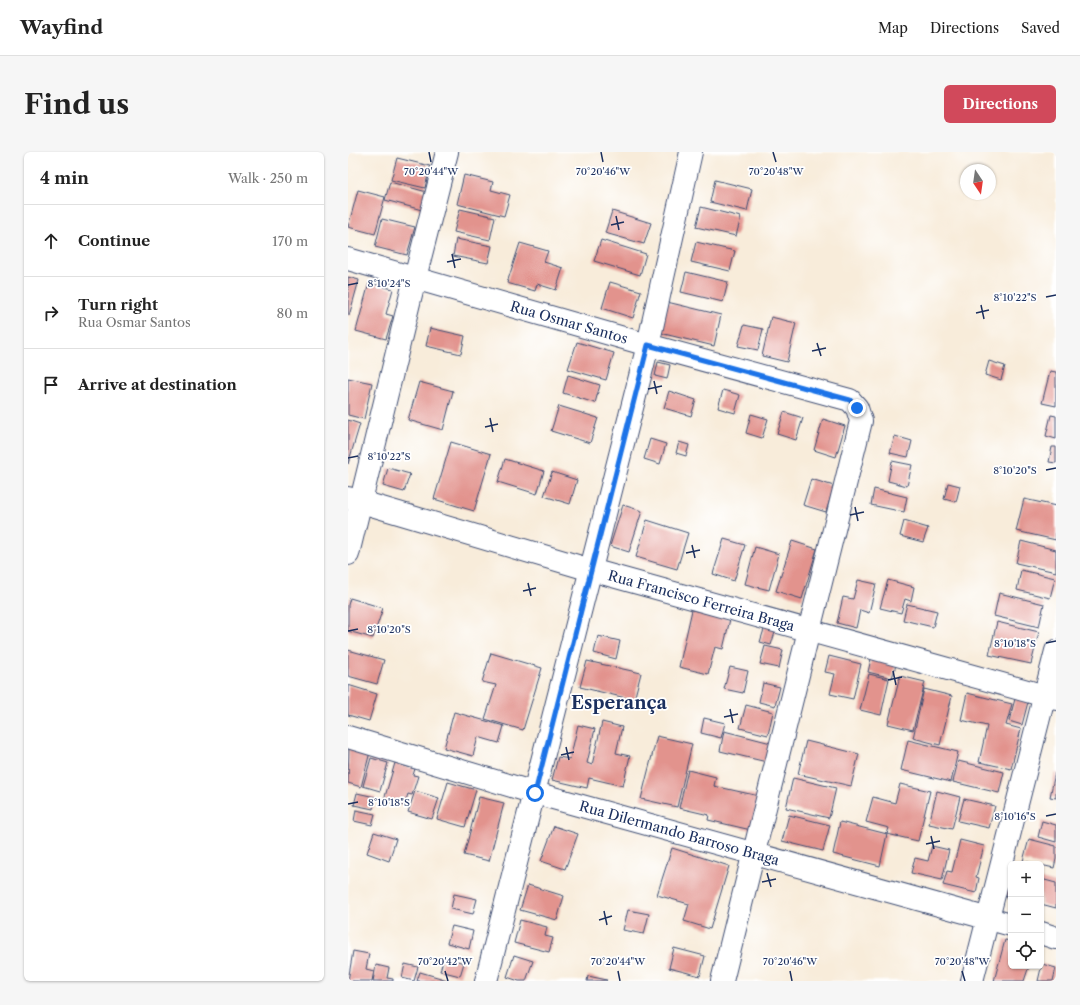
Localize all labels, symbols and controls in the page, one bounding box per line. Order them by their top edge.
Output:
text: Wayfind [20,16,103,39]
text: Map [878,19,908,37]
text: Directions [930,19,999,37]
text: Saved [1021,19,1060,37]
button: Directions [944,85,1056,123]
text: Find us [24,87,129,121]
north arrow [960,164,996,200]
text: 70°20'44"W [404,165,459,178]
text: 70°20'46"W [576,165,631,178]
text: 70°20'48"W [749,165,804,178]
text: 4 min [40,168,89,188]
text: Walk · 250 m [228,170,308,186]
icon: ahead [40,230,62,252]
text: Continue [78,231,150,250]
text: 170 m [272,233,308,249]
text: 8°10'24"S [367,277,411,290]
text: 8°10'22"S [993,291,1037,304]
text: Turn right [78,295,158,314]
street label: Rua Osmar Santos [508,297,630,348]
icon: right [40,302,62,324]
text: 80 m [276,305,308,321]
text: Rua Osmar Santos [78,314,191,330]
icon: arrive [40,374,62,396]
text: Arrive at destination [78,375,237,394]
route end [848,399,866,417]
text: 8°10'22"S [367,450,411,463]
text: 8°10'20"S [993,464,1037,477]
street label: Rua Francisco Ferreira Braga [606,566,797,635]
text: 8°10'20"S [367,623,411,636]
text: 8°10'18"S [994,637,1036,650]
district label: Esperança [571,692,668,714]
route start [526,784,544,802]
text: 8°10'18"S [368,796,410,809]
street label: Rua Dilermando Barroso Braga [577,797,782,870]
text: 8°10'16"S [994,810,1036,823]
map controls [1008,861,1044,969]
button: + [1008,861,1044,897]
button: − [1008,897,1044,933]
button: locate [1008,933,1044,969]
text: 70°20'42"W [418,955,473,968]
text: 70°20'44"W [591,955,646,968]
text: 70°20'46"W [763,955,818,968]
text: 70°20'48"W [935,955,990,968]

